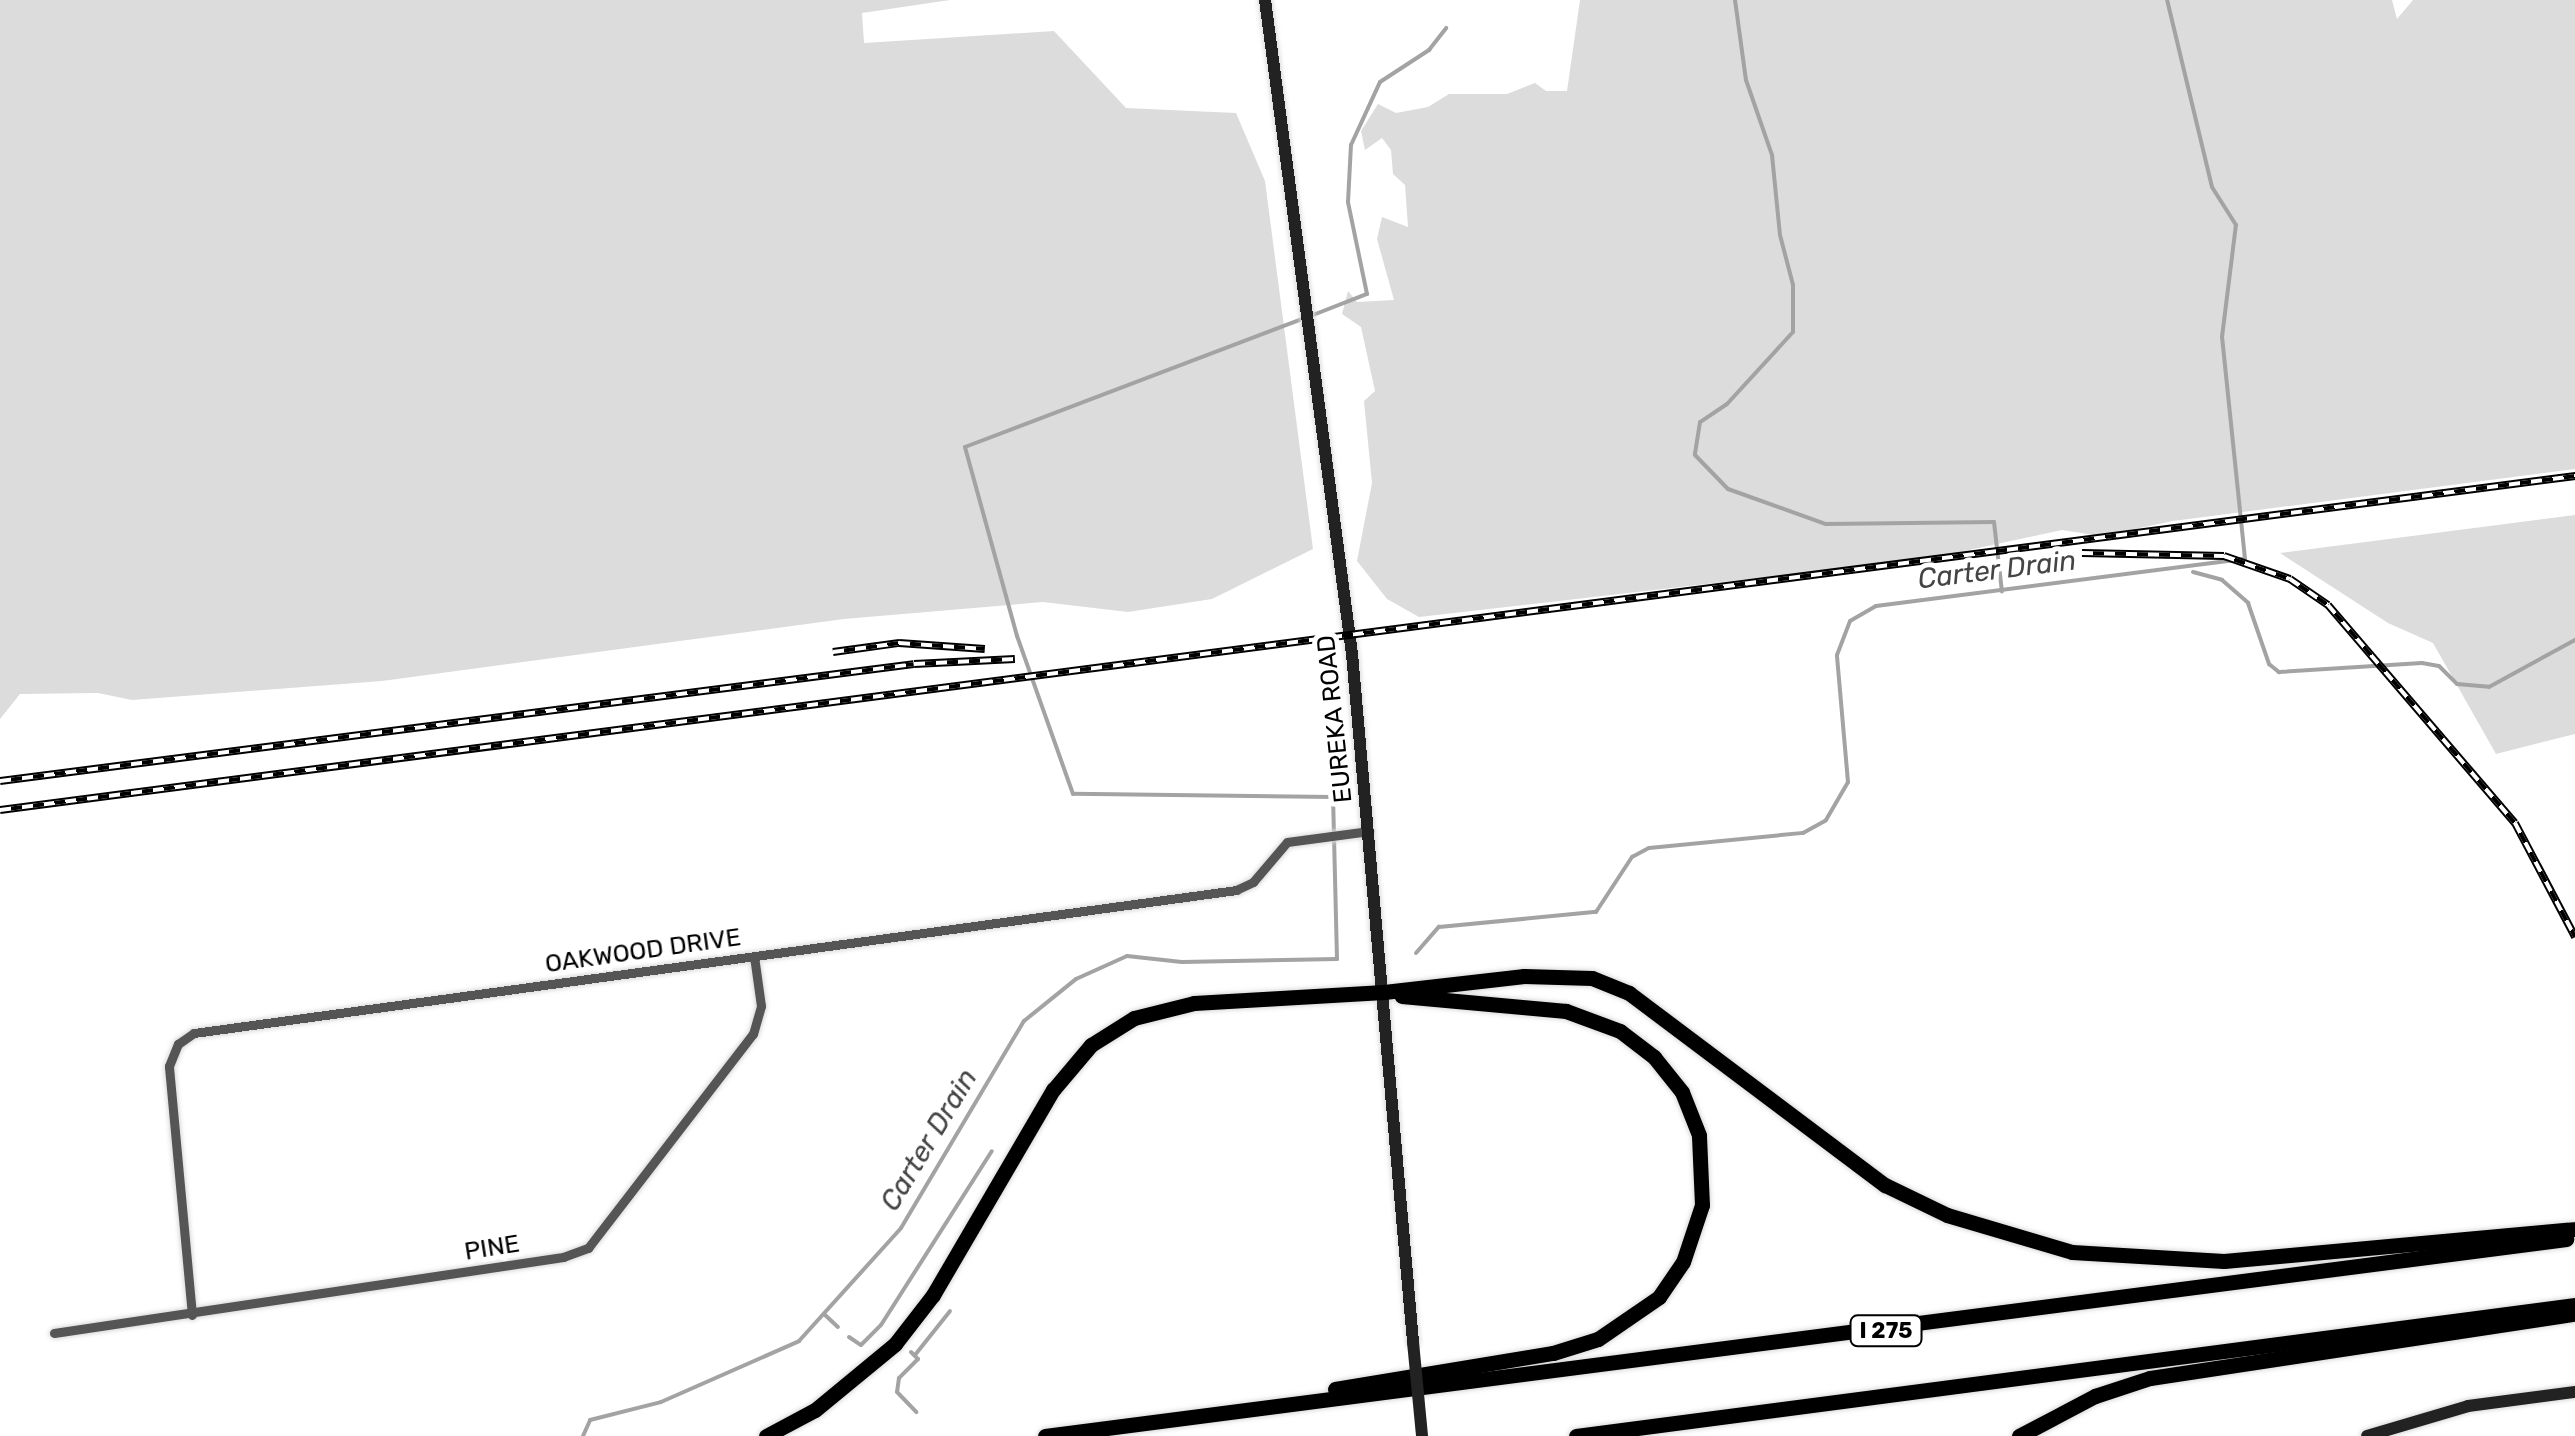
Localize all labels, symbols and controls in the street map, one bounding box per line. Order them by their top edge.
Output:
water label: Carter Drain [1916,544,2078,596]
street label: EUREKA ROAD [1311,633,1359,805]
street label: OAKWOOD DRIVE [543,922,743,980]
water label: Carter Drain [873,1063,985,1217]
street label: PINE [462,1229,522,1267]
road number: I 275 [1848,1314,1924,1348]

